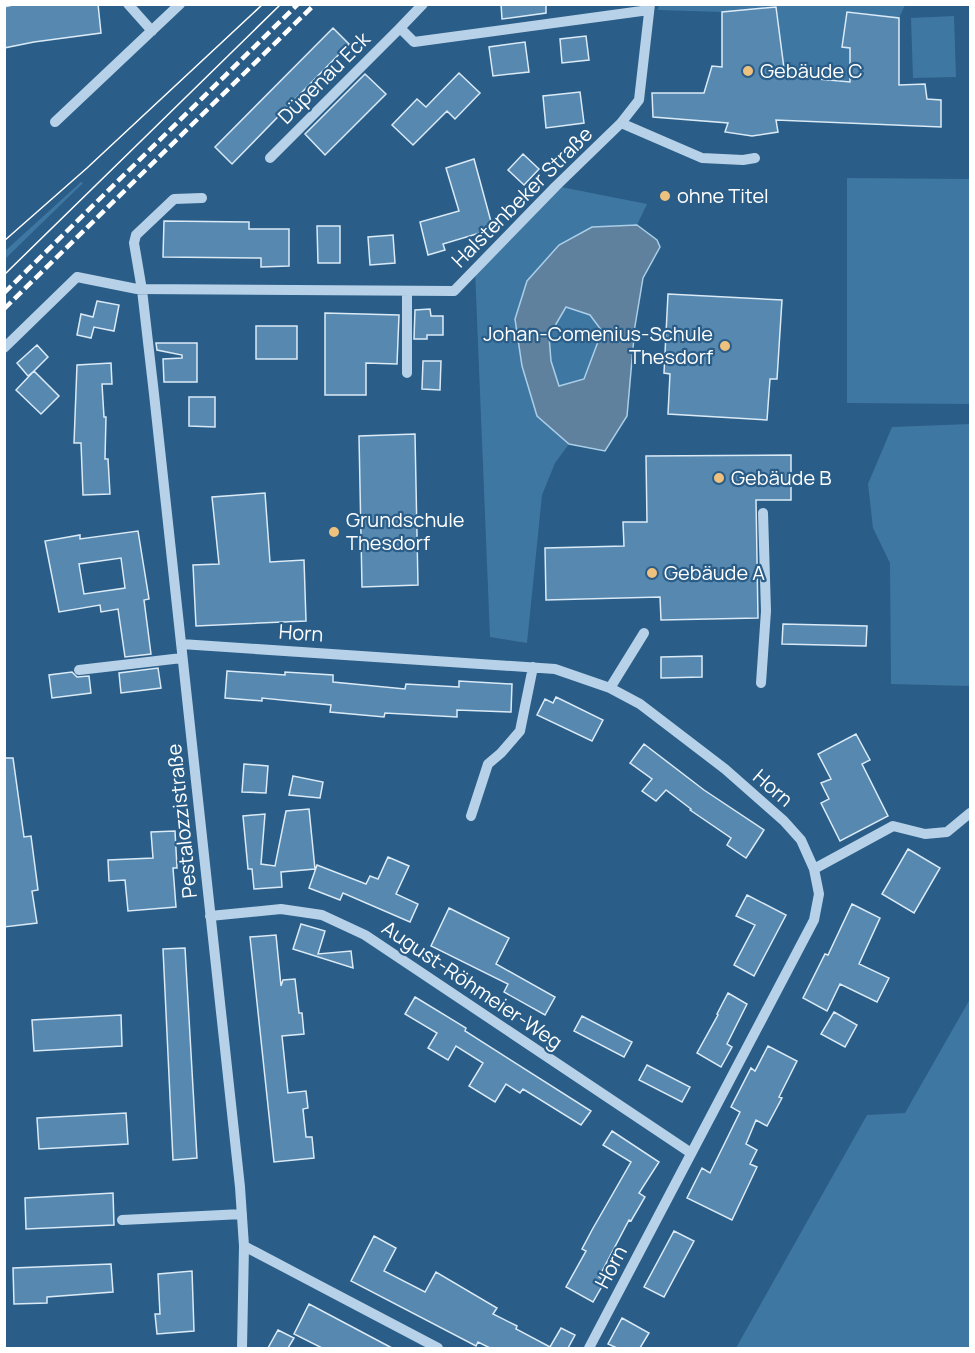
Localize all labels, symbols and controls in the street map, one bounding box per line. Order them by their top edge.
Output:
street label: Düpenau Eck [272,25,376,130]
place label: Gebäude C [760,57,862,84]
marker: Gebäude C [741,64,755,78]
street label: Halstenbeker Straße [445,120,598,273]
place label: ohne Titel [677,182,769,209]
marker: ohne Titel [658,189,672,203]
place label: Johan-Comenius-Schule Thesdorf [483,320,713,370]
marker: Johan-Comenius-Schule Thesdorf [718,339,732,353]
place label: Gebäude B [731,464,831,491]
marker: Gebäude B [712,471,726,485]
place label: Grundschule Thesdorf [346,506,465,556]
marker: Grundschule Thesdorf [327,525,341,539]
place label: Gebäude A [664,559,765,586]
marker: Gebäude A [645,566,659,580]
street label: Horn [278,617,324,648]
street label: Pestalozzistraße [160,742,203,900]
street label: Horn [748,763,799,812]
street label: August-Röhmeier-Weg [377,914,568,1055]
street label: Horn [588,1241,633,1293]

